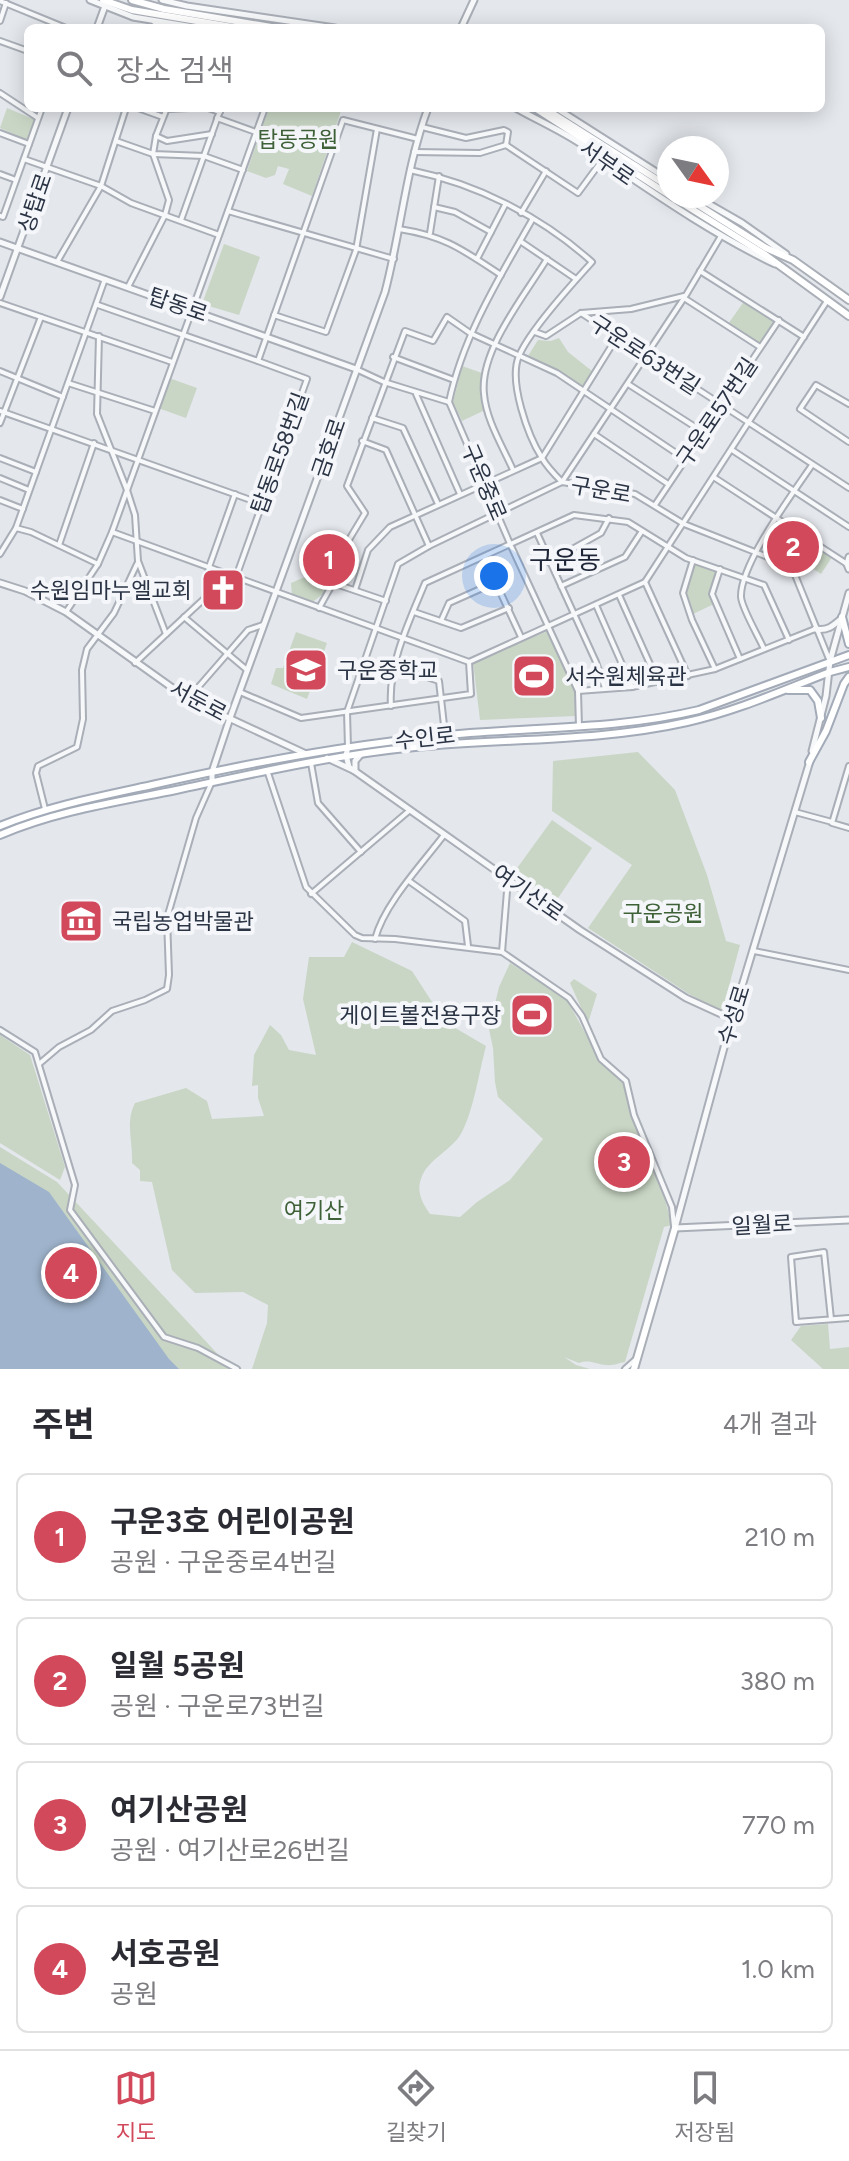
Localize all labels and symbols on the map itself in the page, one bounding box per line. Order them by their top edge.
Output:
park label: 탑동공원 [258,126,338,153]
street label: 서부로 [574,135,640,191]
north arrow [657,136,729,208]
street label: 상탑로 [12,170,58,236]
street label: 탑동로 [145,282,211,328]
street label: 구운로63번길 [585,309,705,401]
street label: 구운로57번길 [671,352,763,472]
street label: 탑동로58번길 [246,389,314,517]
street label: 금호로 [306,415,352,481]
street label: 구운중로 [456,439,512,525]
street label: 구운로 [569,471,633,509]
pin: 2 [767,517,819,577]
pin: 1 [303,530,355,590]
district label: 구운동 [529,544,601,576]
your location [474,556,514,596]
church icon: 수원임마누엘교회 [199,566,247,614]
place label: 수원임마누엘교회 [30,577,192,604]
school or university icon: 구운중학교 [282,646,330,694]
sports icon: 서수원체육관 [510,652,558,700]
place label: 구운중학교 [337,657,438,684]
place label: 서수원체육관 [565,663,686,690]
street label: 서둔로 [165,675,231,727]
street label: 수인로 [393,721,457,755]
street label: 여기산로 [487,859,569,927]
museum icon: 국립농업박물관 [57,897,105,945]
park label: 구운공원 [623,900,703,927]
place label: 국립농업박물관 [112,908,254,935]
street label: 수성로 [712,982,756,1048]
sports icon: 게이트볼전용구장 [508,991,556,1039]
place label: 게이트볼전용구장 [339,1002,501,1029]
pin: 3 [598,1132,650,1192]
park label: 여기산 [284,1197,344,1224]
street label: 일월로 [731,1210,793,1240]
pin: 4 [45,1243,97,1303]

